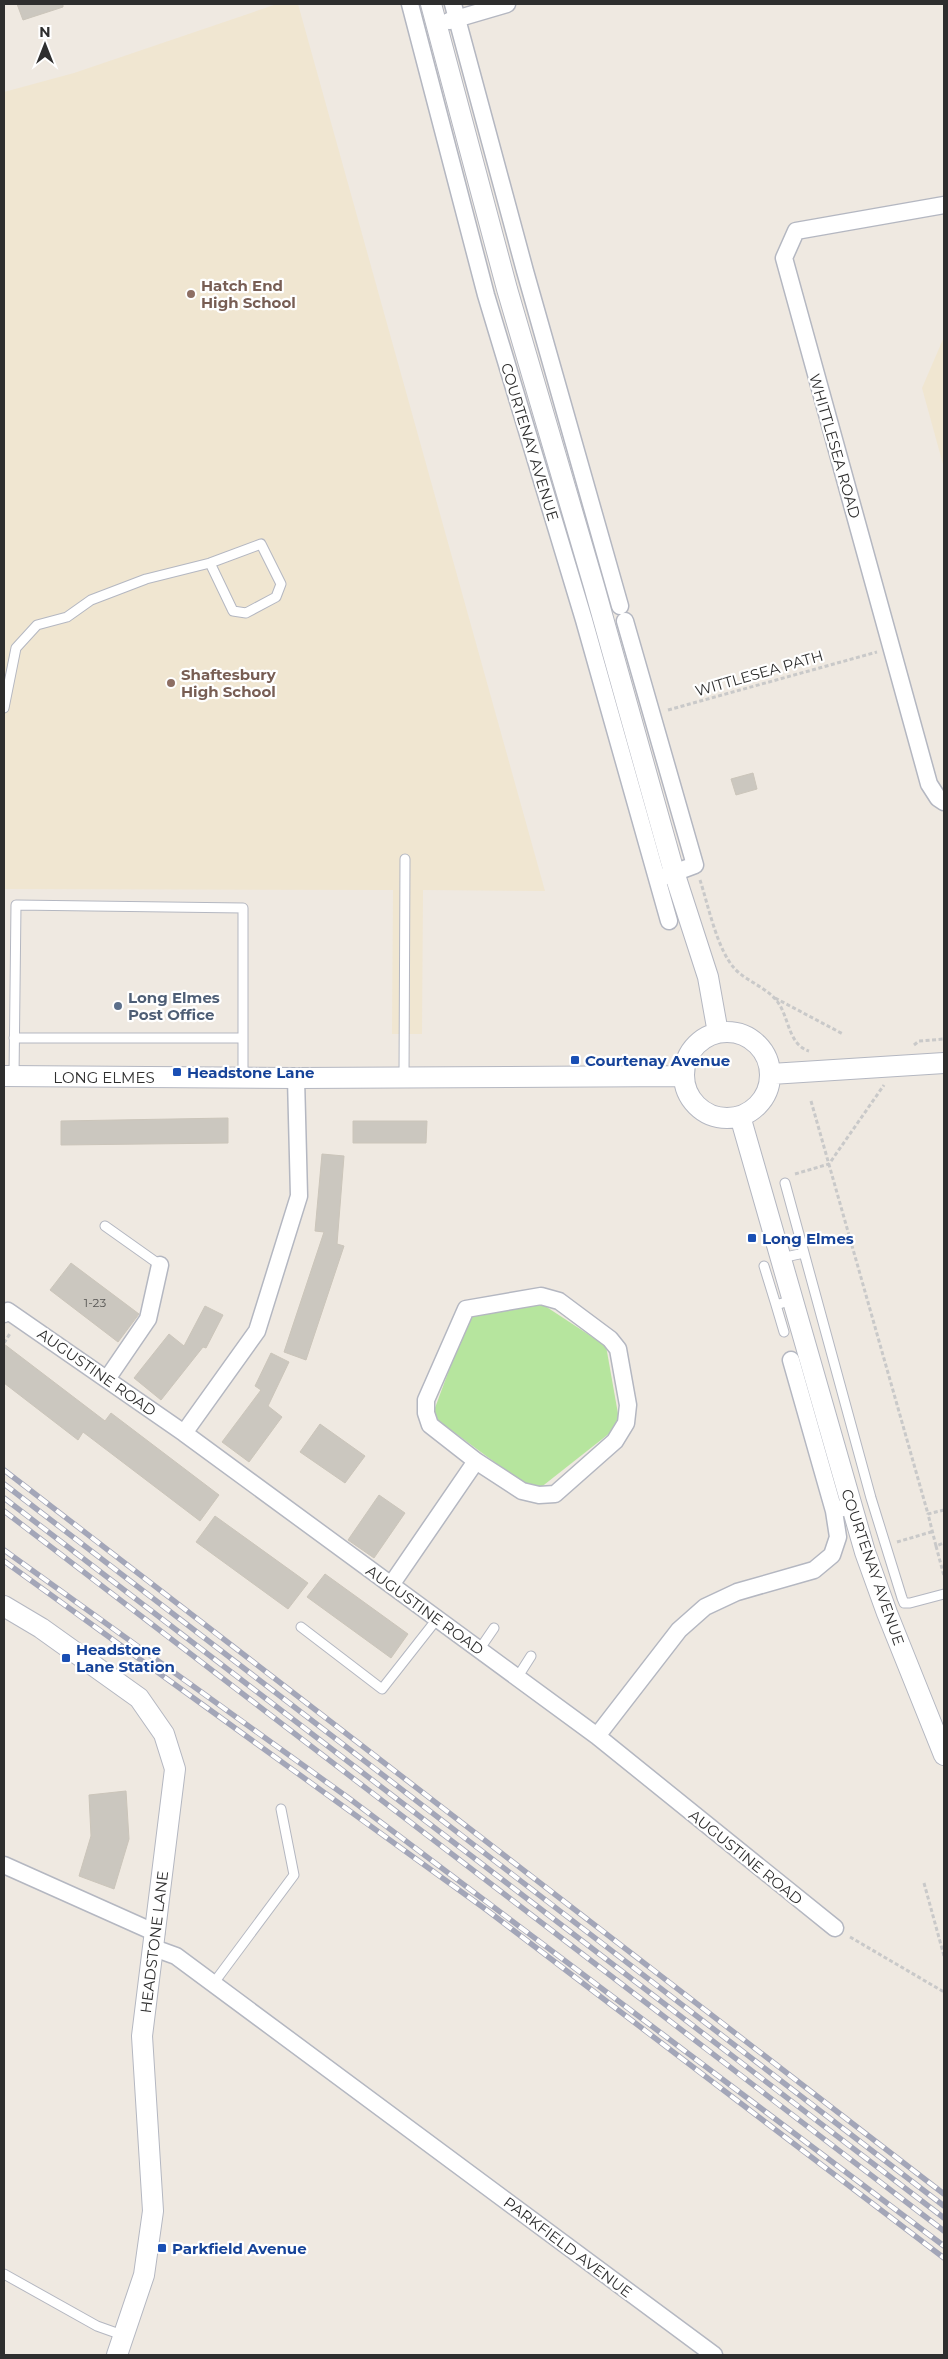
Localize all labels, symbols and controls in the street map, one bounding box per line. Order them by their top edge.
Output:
north arrow [20,20,70,70]
text: N [39,23,51,41]
place label: Hatch End High School [201,276,296,312]
marker: Hatch End High School [185,288,197,300]
street label: COURTENAY AVENUE [497,361,563,523]
street label: WHITTLESEA ROAD [805,371,865,521]
street label: WITTLESEA PATH [693,646,825,700]
place label: Shaftesbury High School [181,665,277,701]
marker: Shaftesbury High School [165,677,177,689]
place label: Long Elmes Post Office [128,988,220,1024]
marker: Long Elmes Post Office [112,1000,124,1012]
place label: Courtenay Avenue [585,1051,730,1070]
marker: Courtenay Avenue [569,1054,581,1066]
place label: Headstone Lane [187,1063,315,1082]
marker: Headstone Lane [171,1066,183,1078]
street label: LONG ELMES [53,1068,155,1087]
place label: Long Elmes [762,1229,854,1248]
marker: Long Elmes [746,1232,758,1244]
house number: 1-23 [84,1295,106,1310]
street label: AUGUSTINE ROAD [34,1324,160,1420]
street label: COURTENAY AVENUE [837,1486,909,1648]
street label: AUGUSTINE ROAD [363,1561,487,1659]
place label: Headstone Lane Station [76,1640,175,1676]
marker: Headstone Lane Station [60,1652,72,1664]
street label: AUGUSTINE ROAD [685,1805,807,1909]
street label: HEADSTONE LANE [136,1870,172,2014]
street label: PARKFIELD AVENUE [500,2192,636,2302]
place label: Parkfield Avenue [172,2239,307,2258]
marker: Parkfield Avenue [156,2242,168,2254]

